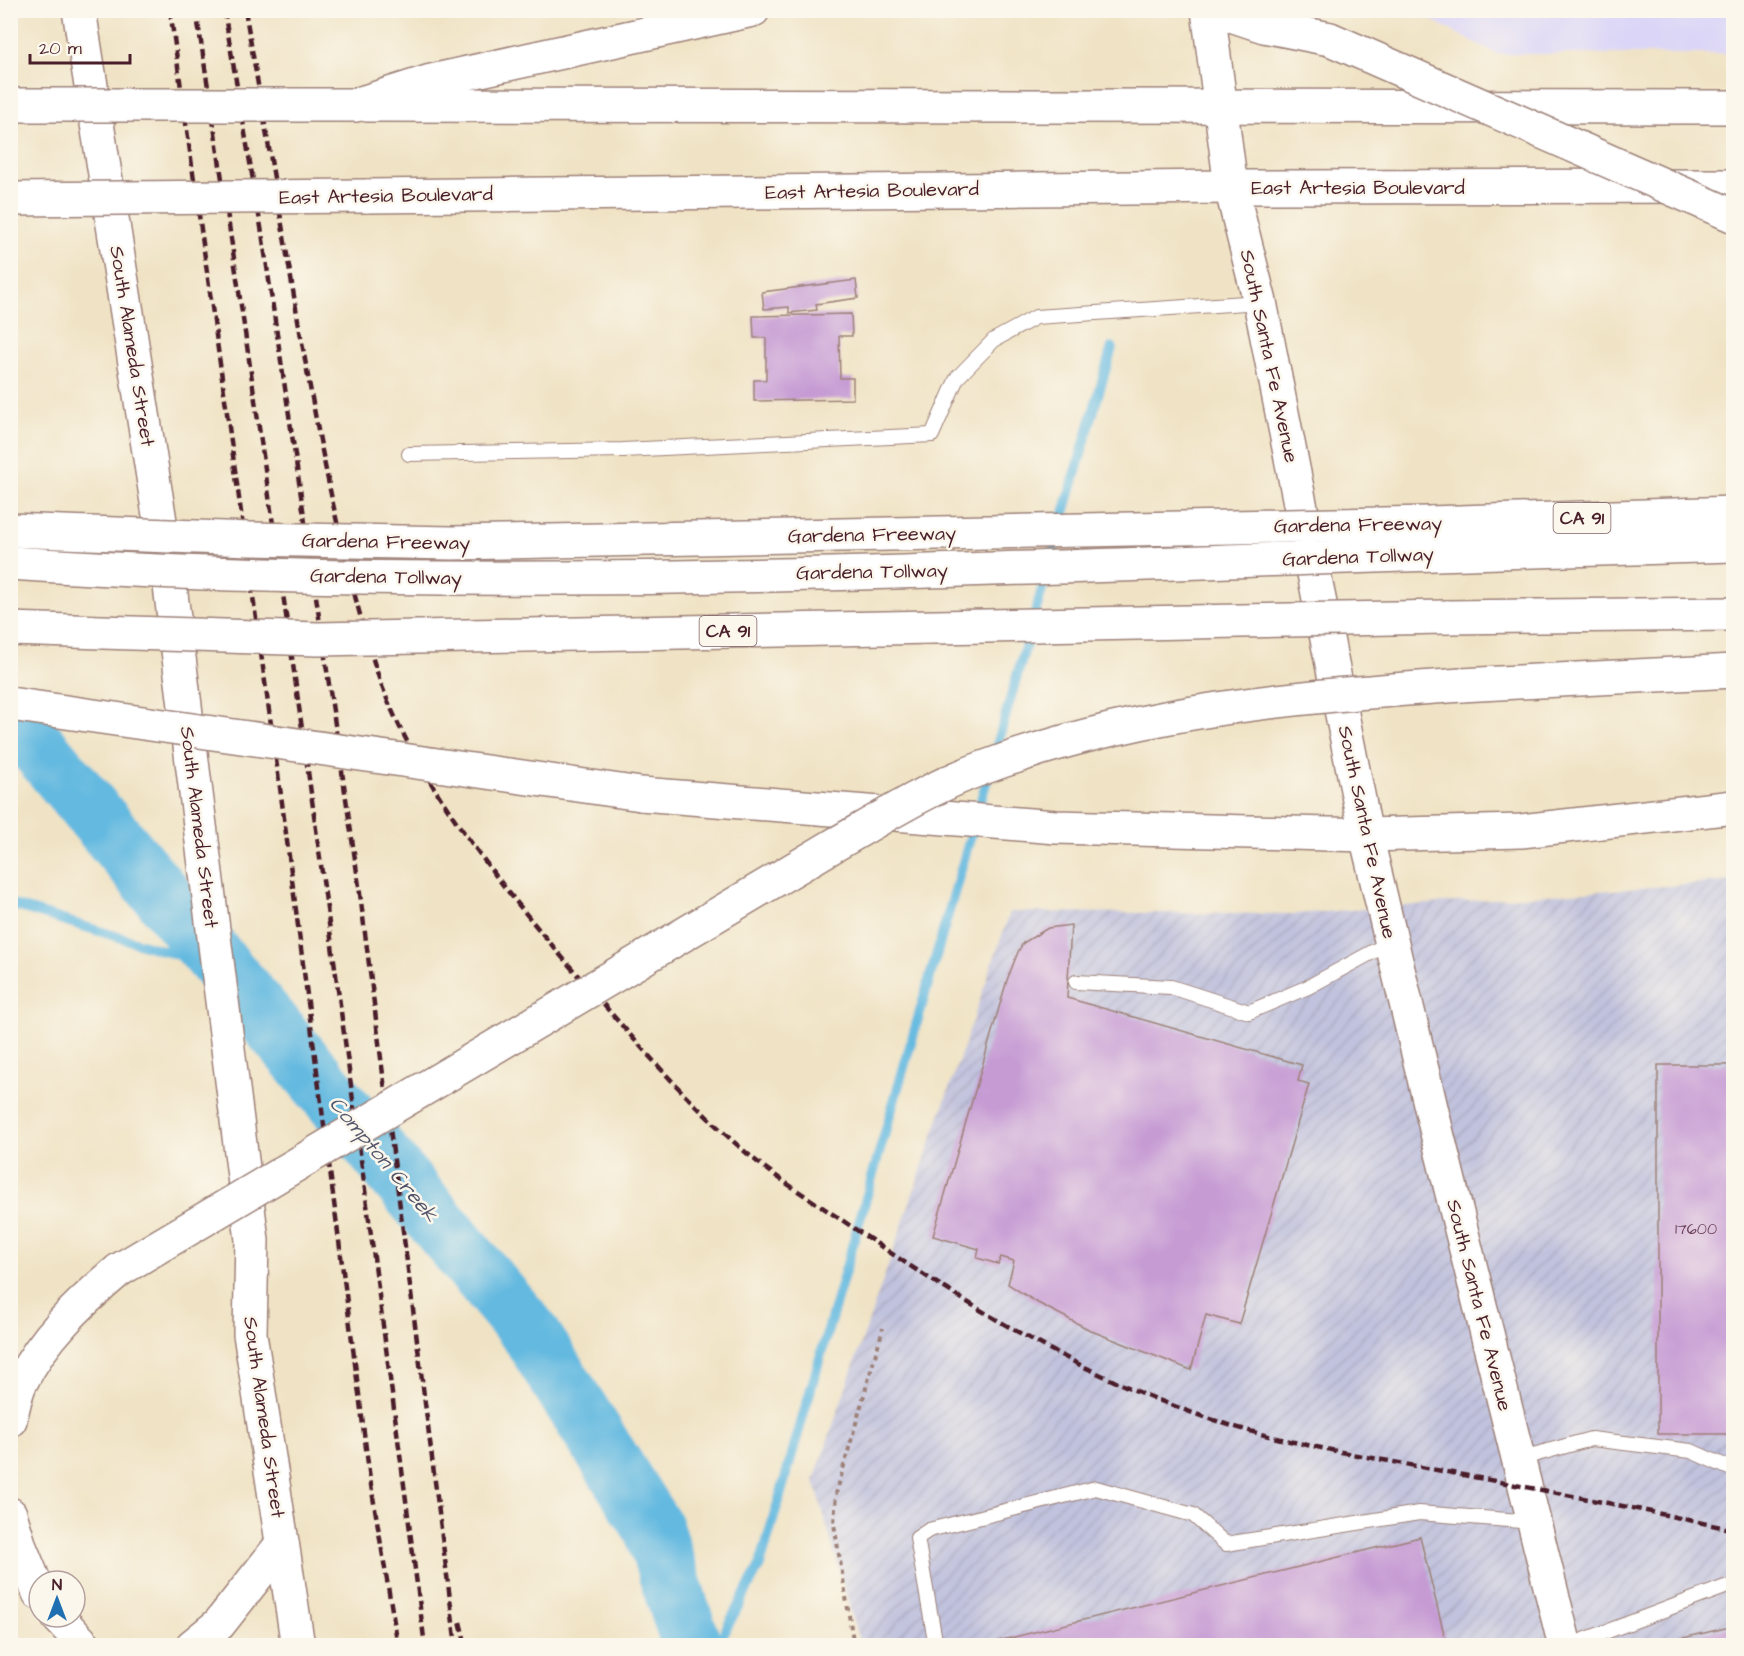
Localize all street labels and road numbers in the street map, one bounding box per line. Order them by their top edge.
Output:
street label: East Artesia Boulevard [1251,174,1465,202]
street label: East Artesia Boulevard [765,175,979,207]
street label: East Artesia Boulevard [279,180,493,212]
street label: South Alameda Street [102,244,162,449]
street label: South Santa Fe Avenue [1233,247,1305,466]
road number: CA 91 [1554,503,1610,533]
street label: Gardena Freeway [1274,510,1442,541]
street label: Gardena Freeway [788,520,956,551]
street label: Gardena Freeway [302,527,470,558]
street label: Gardena Tollway [1282,540,1434,575]
street label: Gardena Tollway [796,557,948,588]
street label: Gardena Tollway [310,562,462,593]
road number: CA 91 [700,616,756,646]
street label: South Santa Fe Avenue [1331,723,1403,942]
street label: South Alameda Street [173,725,225,930]
street label: South Santa Fe Avenue [1439,1196,1519,1414]
street label: South Alameda Street [236,1315,292,1520]

